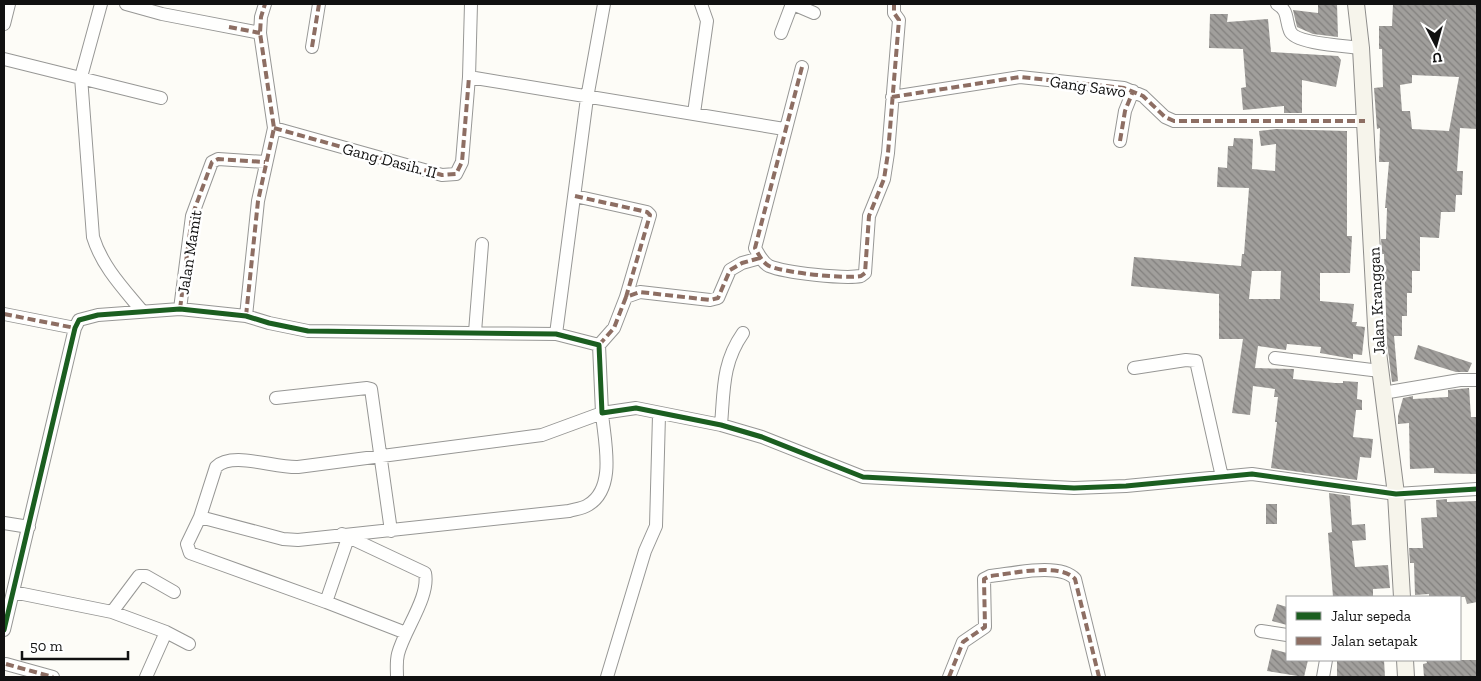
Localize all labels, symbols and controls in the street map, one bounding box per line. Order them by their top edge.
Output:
north arrow [1411,20,1461,70]
text: U [1431,48,1443,66]
street label: Gang Sawo [1049,72,1127,101]
street label: Gang Dasih. II [341,139,439,182]
street label: Jalan Mamit [173,208,206,296]
street label: Jalan Kranggan [1364,246,1389,355]
legend [1286,596,1461,661]
text: Jalur sepeda [1331,607,1411,625]
scale bar [22,628,129,660]
text: Jalan setapak [1331,632,1418,650]
text: 50 m [30,637,63,655]

